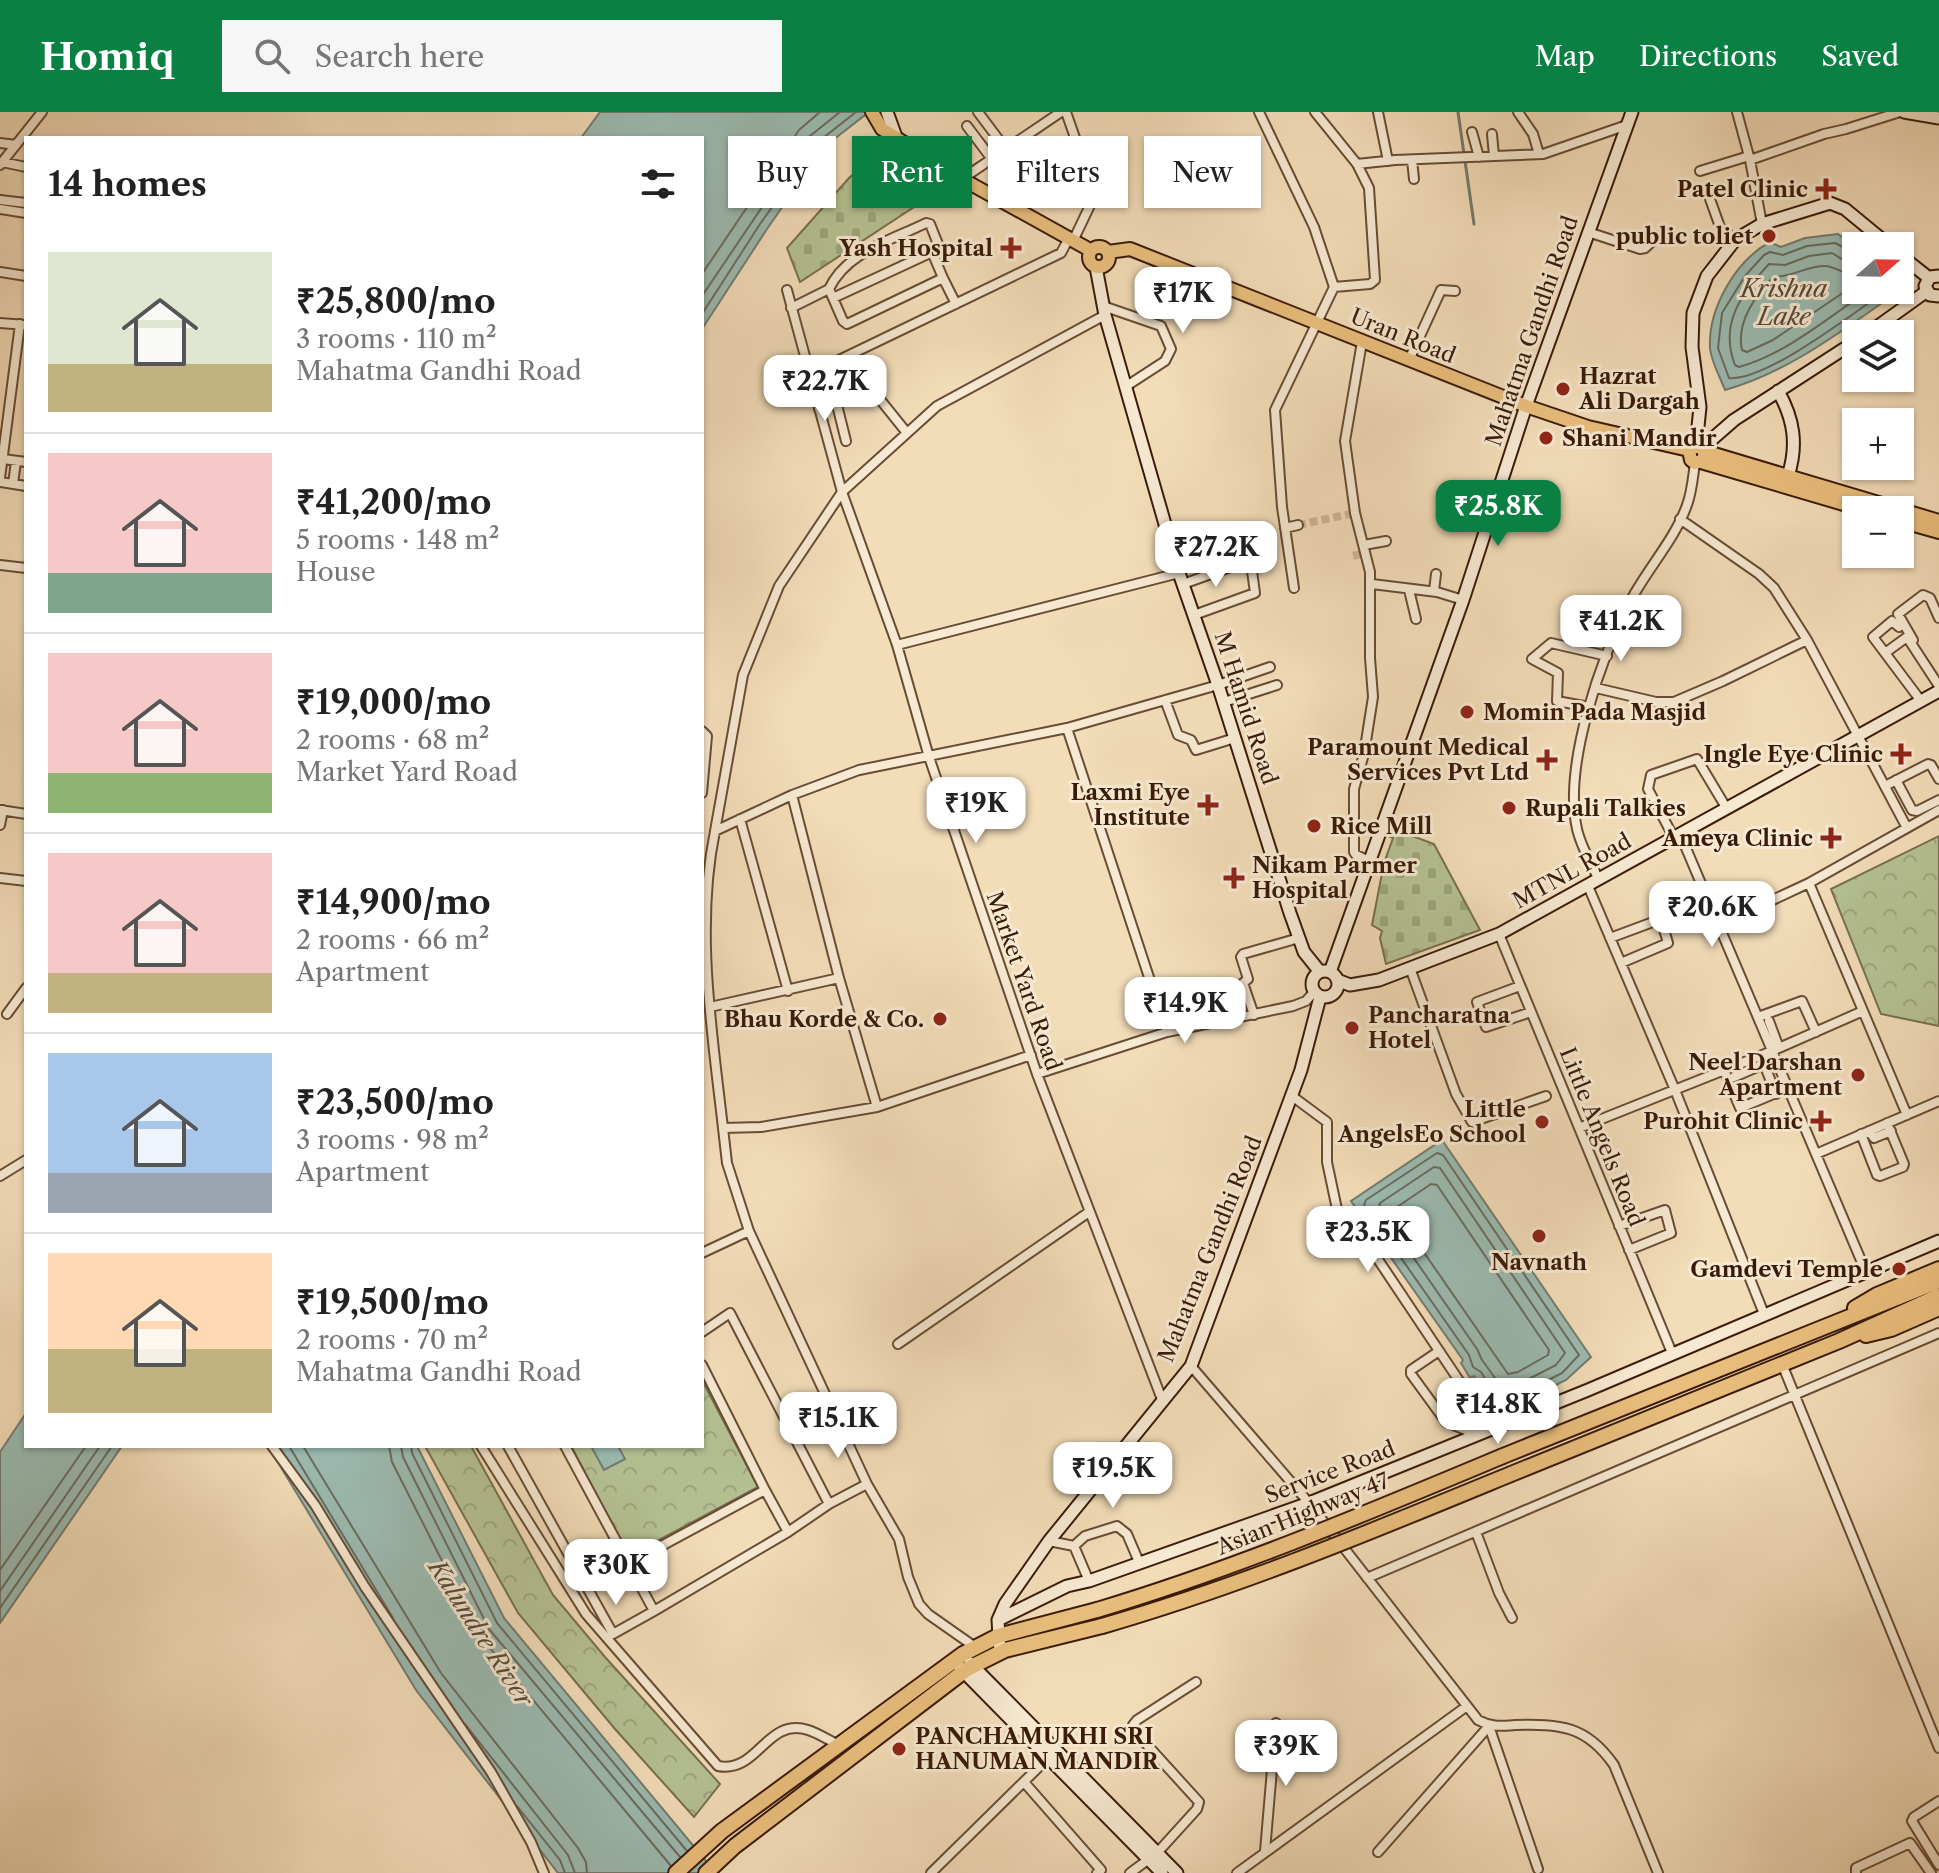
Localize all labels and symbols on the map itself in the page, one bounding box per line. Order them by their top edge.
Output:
place label: Patel Clinic [1677,176,1808,203]
marker: Patel Clinic [1815,178,1837,200]
street label: Mahatma Gandhi Road [1480,212,1584,450]
place label: public toliet [1616,223,1753,250]
marker: public toliet [1760,227,1778,245]
north arrow [1842,232,1914,304]
place label: Yash Hospital [838,235,993,262]
marker: Yash Hospital [1000,237,1022,259]
pin: ₹17K [1136,267,1230,335]
water label: Krishna Lake [1739,274,1827,331]
street label: Uran Road [1346,303,1460,369]
pin: ₹22.7K [760,355,890,423]
place label: Hazrat Ali Dargah [1578,363,1700,415]
marker: Hazrat Ali Dargah [1554,380,1572,398]
place label: Shani Mandir [1562,425,1717,452]
marker: Shani Mandir [1537,429,1555,447]
pin: ₹25.8K [1433,480,1563,548]
pin: ₹27.2K [1151,521,1281,589]
pin: ₹41.2K [1556,595,1686,663]
street label: M Hamid Road [1209,628,1283,788]
place label: Momin Pada Masjid [1483,699,1706,726]
marker: Momin Pada Masjid [1458,703,1476,721]
place label: Paramount Medical Services Pvt Ltd [1307,734,1529,786]
place label: Ingle Eye Clinic [1704,741,1883,768]
marker: Ingle Eye Clinic [1890,743,1912,765]
marker: Paramount Medical Services Pvt Ltd [1536,749,1558,771]
pin: ₹19K [929,777,1023,845]
place label: Laxmi Eye Institute [1070,779,1190,831]
marker: Laxmi Eye Institute [1197,794,1219,816]
place label: Rupali Talkies [1525,795,1686,822]
marker: Rupali Talkies [1500,799,1518,817]
place label: Rice Mill [1330,813,1433,840]
marker: Rice Mill [1305,817,1323,835]
place label: Ameya Clinic [1661,825,1813,852]
street label: MTNL Road [1508,827,1636,915]
marker: Ameya Clinic [1820,827,1842,849]
place label: Nikam Parmer Hospital [1252,852,1417,904]
marker: Nikam Parmer Hospital [1223,867,1245,889]
pin: ₹20.6K [1647,881,1777,949]
street label: Market Yard Road [981,888,1067,1074]
pin: ₹14.9K [1120,977,1250,1045]
place label: Pancharatna Hotel [1368,1002,1511,1054]
place label: Bhau Korde & Co. [724,1006,924,1033]
marker: Bhau Korde & Co. [931,1010,949,1028]
marker: Pancharatna Hotel [1343,1019,1361,1037]
street label: Little Angels Road [1554,1043,1650,1231]
place label: Neel Darshan Apartment [1688,1049,1842,1101]
marker: Neel Darshan Apartment [1849,1066,1867,1084]
place label: Little AngelsEo School [1337,1096,1526,1148]
place label: Purohit Clinic [1643,1108,1803,1135]
marker: Purohit Clinic [1810,1110,1832,1132]
marker: Little AngelsEo School [1533,1113,1551,1131]
street label: Mahatma Gandhi Road [1152,1132,1268,1366]
pin: ₹23.5K [1303,1206,1433,1274]
marker: Navnath [1530,1227,1548,1245]
place label: Navnath [1491,1249,1587,1276]
place label: Gamdevi Temple [1690,1256,1883,1283]
marker: Gamdevi Temple [1890,1260,1908,1278]
pin: ₹14.8K [1433,1378,1563,1446]
pin: ₹15.1K [773,1392,903,1460]
street label: Service Road [1261,1435,1399,1509]
pin: ₹19.5K [1048,1442,1178,1510]
street label: Asian Highway 47 [1212,1467,1393,1561]
pin: ₹30K [569,1539,663,1607]
water label: Kalundre River [422,1553,540,1713]
pin: ₹39K [1239,1720,1333,1788]
place label: PANCHAMUKHI SRI HANUMAN MANDIR [915,1723,1160,1775]
marker: PANCHAMUKHI SRI HANUMAN MANDIR [890,1740,908,1758]

